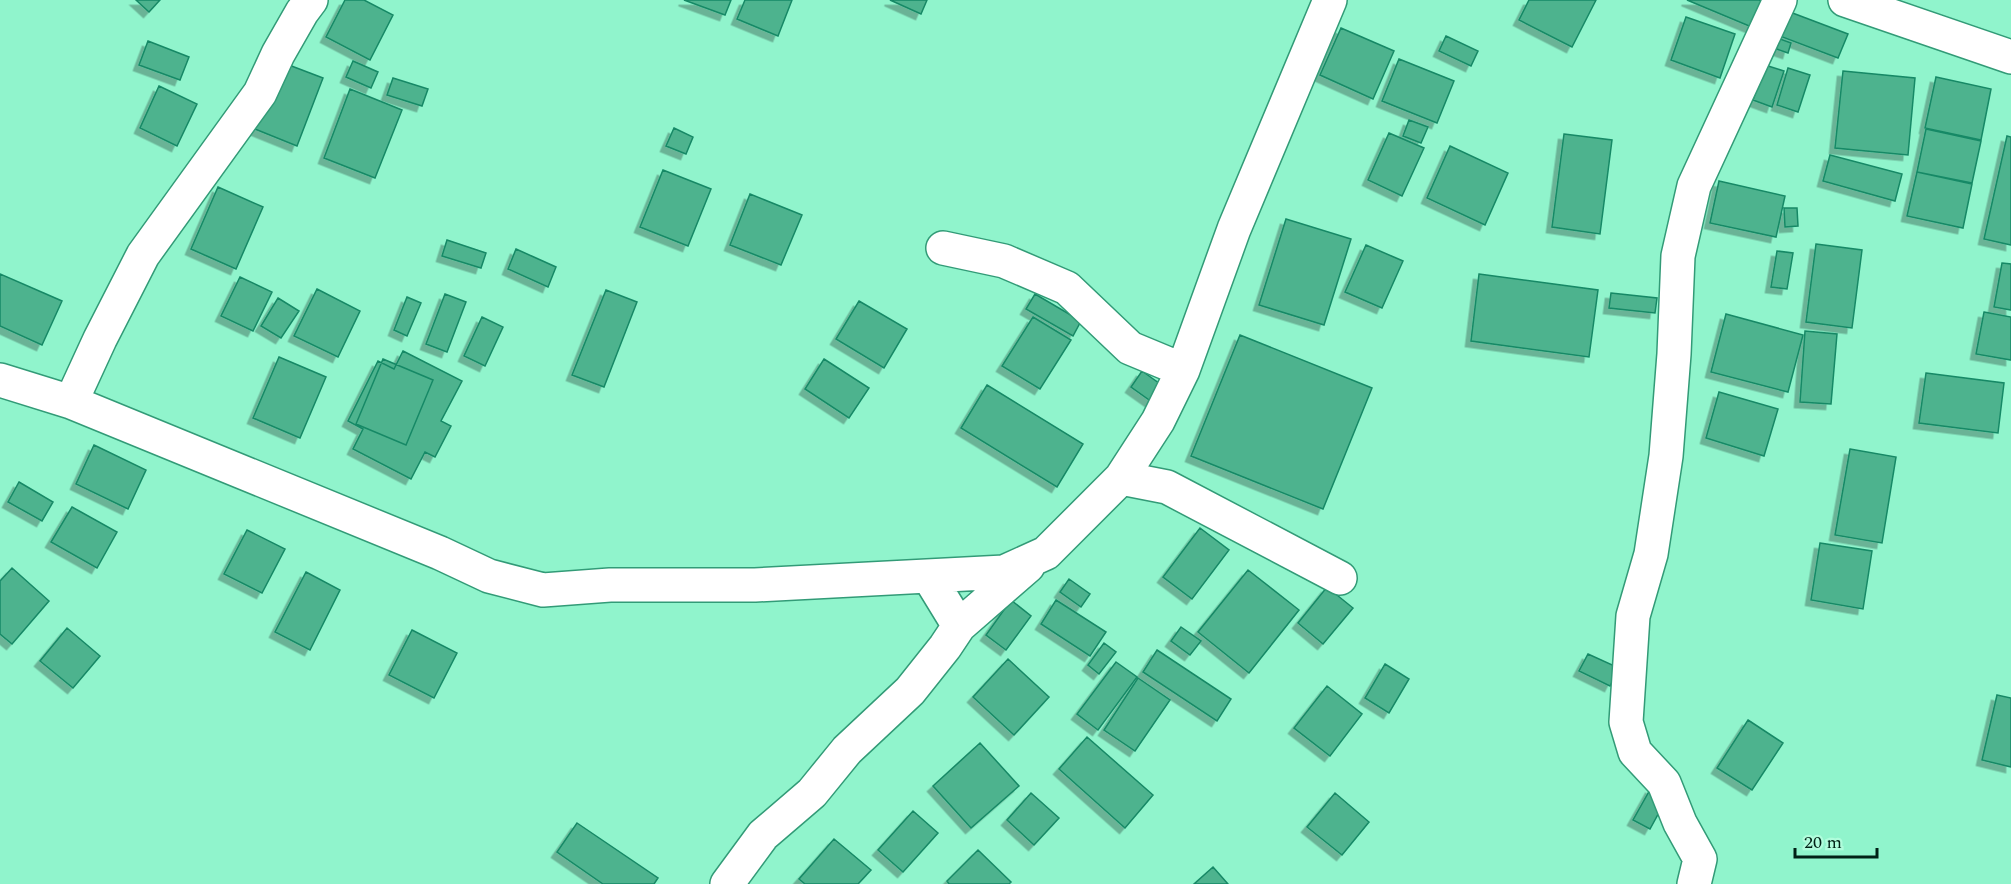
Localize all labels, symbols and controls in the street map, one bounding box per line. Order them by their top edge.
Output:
scale bar [1795,821,1878,859]
text: 20 m [1804,829,1842,856]

